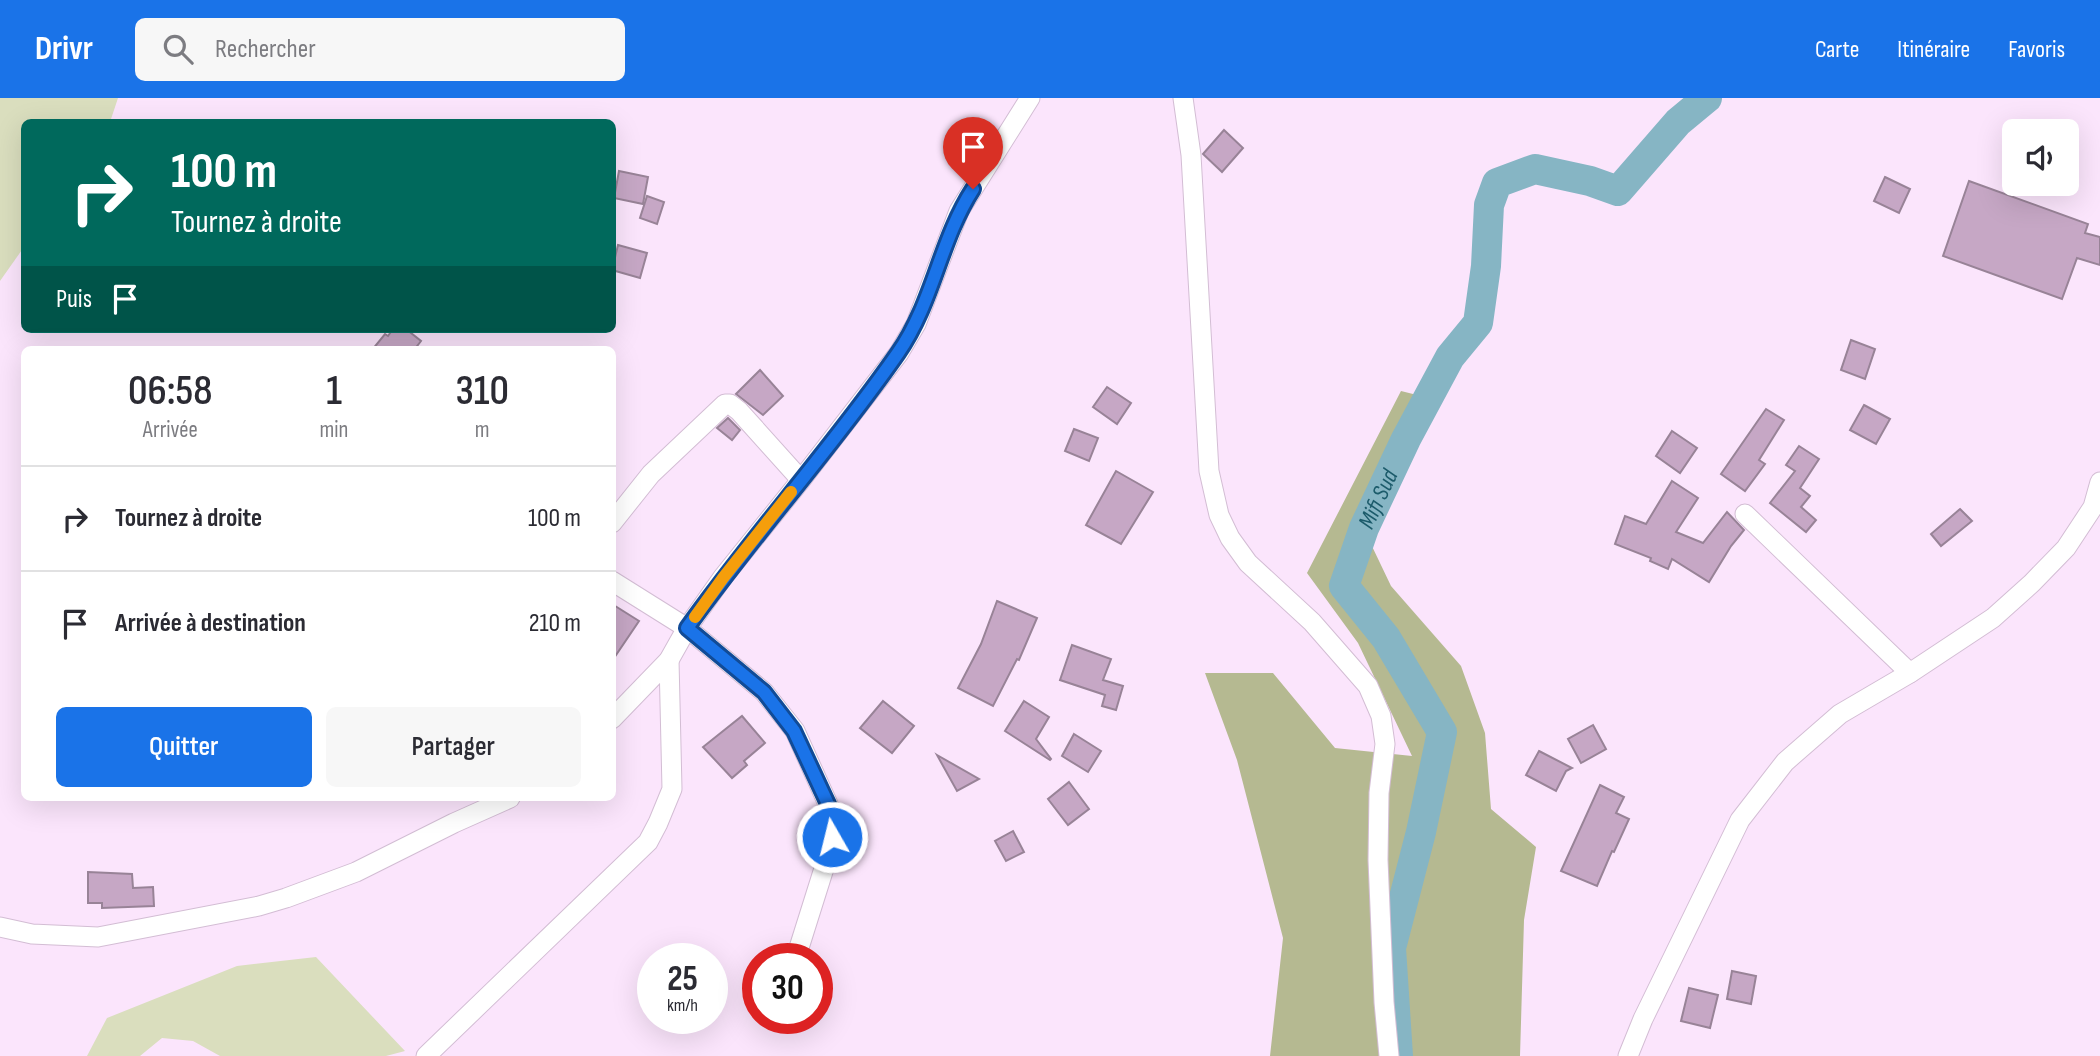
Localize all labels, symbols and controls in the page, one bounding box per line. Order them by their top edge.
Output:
search box [135,18,625,81]
text: Drivr [35,29,93,69]
icon: search [159,30,197,68]
text: Rechercher [215,34,316,65]
text: Carte [1815,35,1859,64]
text: Itinéraire [1897,35,1970,64]
text: Favoris [2008,35,2065,64]
pin [943,117,1003,189]
map controls [2002,119,2079,196]
button: sound [2002,119,2079,196]
icon: arrive [954,128,992,166]
text: 100 m [171,143,277,202]
icon: right [56,147,147,238]
text: Tournez à droite [171,203,342,242]
icon: arrive [106,280,144,318]
text: Puis [56,284,92,315]
text: 06:58 [128,366,213,417]
text: 1 [326,366,342,417]
text: 310 [455,366,509,417]
text: Arrivée [143,416,198,444]
text: min [320,416,348,444]
text: m [475,416,490,444]
water label: Mifi Sud [1352,464,1405,533]
icon: right [56,500,94,538]
text: Tournez à droite [115,503,262,534]
text: 100 m [528,503,581,534]
icon: arrive [56,605,94,643]
text: Arrivée à destination [115,608,306,639]
text: 210 m [529,608,581,639]
button: Quitter [56,707,312,787]
button: Partager [326,707,581,787]
position arrow [795,800,869,874]
speed limit sign: 30 [742,943,833,1034]
text: 25 [667,958,698,1001]
text: km/h [667,995,698,1016]

